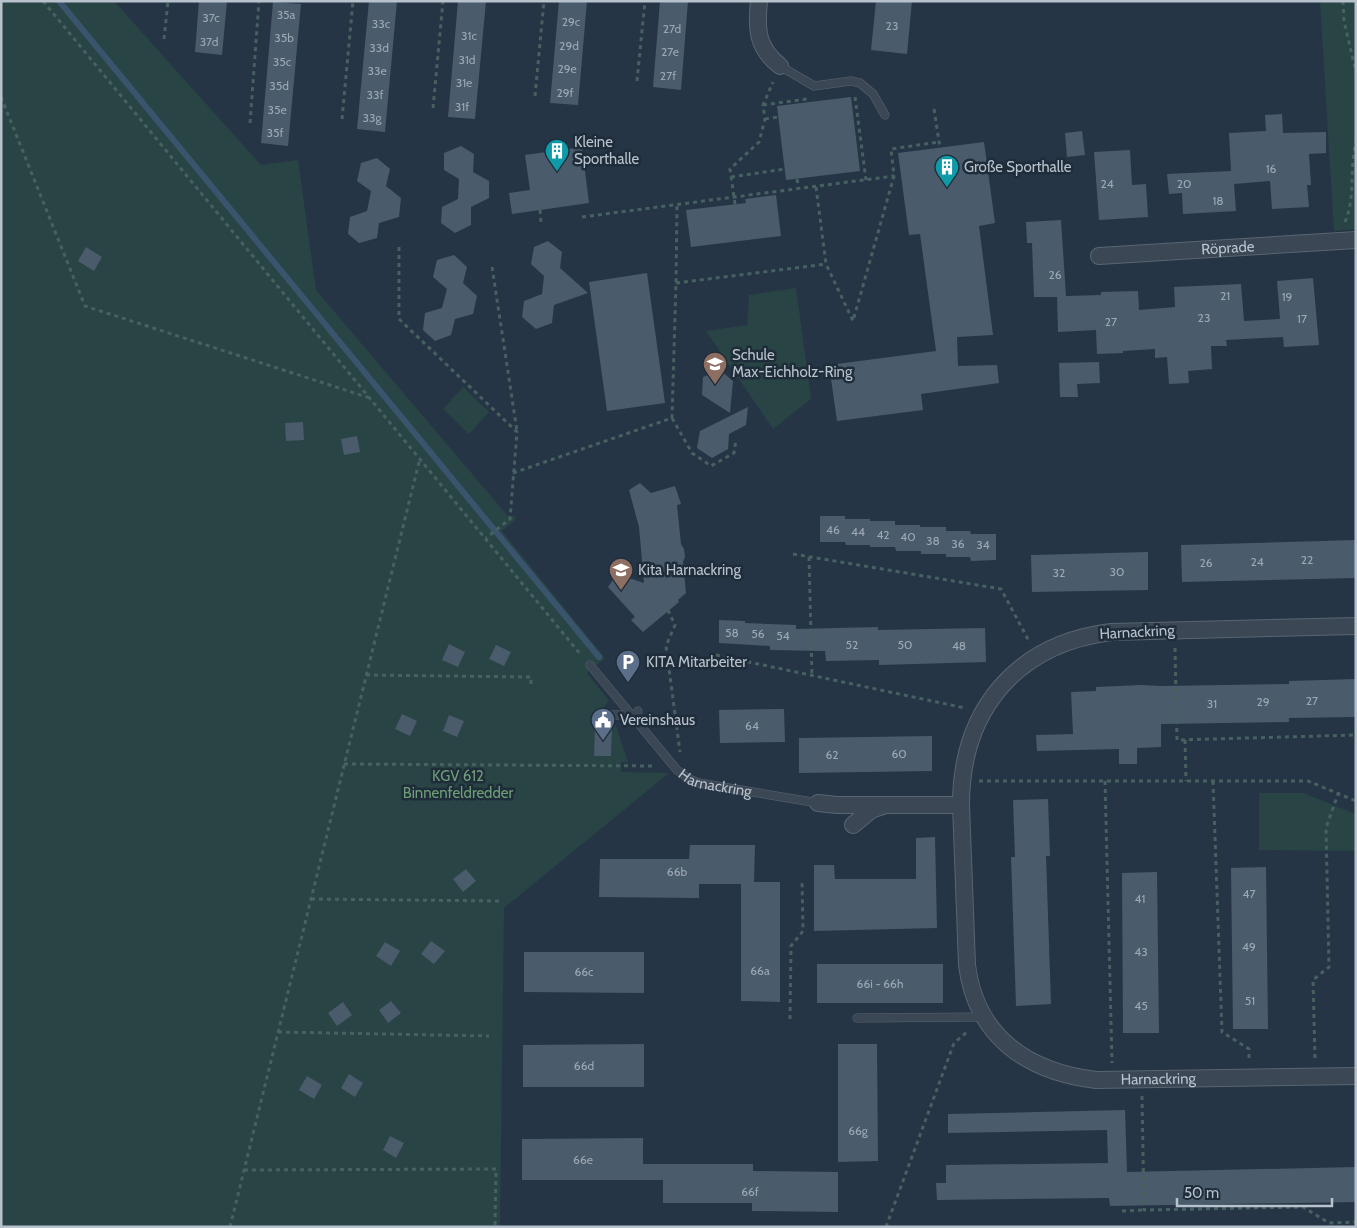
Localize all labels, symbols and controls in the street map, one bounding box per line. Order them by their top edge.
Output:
house number: 35a [277,7,296,22]
house number: 37c [202,10,220,25]
house number: 29c [562,14,581,29]
house number: 33c [372,16,391,31]
house number: 23 [886,18,898,33]
house number: 27d [663,21,681,36]
house number: 31c [461,28,477,43]
house number: 35b [274,30,294,45]
house number: 37d [200,34,218,49]
house number: 29d [559,38,579,53]
house number: 33d [369,40,389,55]
house number: 27e [661,44,679,59]
house number: 31d [458,52,476,67]
house number: 35c [273,54,292,69]
house number: 29e [557,61,577,76]
house number: 33e [367,63,387,78]
house number: 27f [660,68,676,83]
house number: 31e [456,75,472,90]
house number: 35d [269,78,289,93]
house number: 29f [556,85,574,100]
house number: 33f [367,87,383,102]
house number: 31f [455,99,469,114]
house number: 35e [267,102,287,117]
house number: 33g [363,110,382,125]
house number: 35f [267,125,283,140]
place label: Kleine Sporthalle [574,133,639,168]
building icon: Kleine Sporthalle [544,138,570,172]
building icon: Große Sporthalle [934,154,960,188]
place label: Große Sporthalle [964,158,1072,176]
house number: 16 [1266,161,1277,176]
house number: 24 [1100,176,1114,191]
house number: 20 [1177,176,1191,191]
house number: 18 [1212,193,1224,208]
street label: Röprade [1201,237,1255,259]
house number: 26 [1048,267,1062,282]
house number: 21 [1220,288,1230,303]
house number: 19 [1282,289,1293,304]
house number: 23 [1198,310,1210,325]
house number: 17 [1297,311,1307,326]
house number: 27 [1105,314,1117,329]
place label: Schule Max-Eichholz-Ring [732,346,853,381]
school or university icon: Schule Max-Eichholz-Ring [702,351,728,385]
house number: 46 [826,522,840,537]
house number: 44 [851,524,865,539]
house number: 42 [876,527,890,542]
house number: 40 [900,529,916,544]
house number: 38 [926,533,940,548]
house number: 36 [951,536,965,551]
house number: 34 [976,537,990,552]
house number: 22 [1301,552,1313,567]
house number: 24 [1250,554,1264,569]
house number: 26 [1199,555,1213,570]
school or university icon: Kita Harnackring [608,557,634,591]
place label: Kita Harnackring [638,561,741,579]
house number: 30 [1110,564,1124,579]
house number: 32 [1053,565,1065,580]
street label: Harnackring [1099,621,1176,643]
house number: 58 [725,625,739,640]
house number: 56 [751,626,765,641]
house number: 54 [776,628,790,643]
house number: 52 [846,637,858,652]
house number: 50 [898,637,912,652]
house number: 48 [952,638,966,653]
parking icon: KITA Mitarbeiter [615,649,641,683]
place label: KITA Mitarbeiter [646,653,747,671]
house number: 27 [1306,693,1318,708]
house number: 29 [1256,694,1270,709]
house number: 31 [1207,696,1217,711]
public building icon: Vereinshaus [590,707,616,741]
place label: Vereinshaus [620,711,695,729]
house number: 64 [745,718,759,733]
house number: 60 [891,746,907,761]
house number: 62 [825,747,839,762]
street label: Harnackring [675,765,754,801]
park label: KGV 612 Binnenfeldredder [403,767,513,802]
house number: 66b [667,864,687,879]
house number: 47 [1243,886,1255,901]
house number: 41 [1135,891,1145,906]
house number: 49 [1242,939,1256,954]
house number: 43 [1134,944,1148,959]
house number: 66a [750,963,770,978]
house number: 66c [574,964,594,979]
house number: 66i - 66h [857,976,903,991]
house number: 51 [1245,993,1255,1008]
house number: 45 [1134,998,1148,1013]
house number: 66d [574,1058,594,1073]
street label: Harnackring [1121,1069,1197,1089]
house number: 66g [848,1123,869,1138]
house number: 66e [573,1152,593,1167]
scale bar [1177,1176,1332,1208]
house number: 66f [741,1184,759,1199]
text: 50 m [1184,1184,1219,1202]

